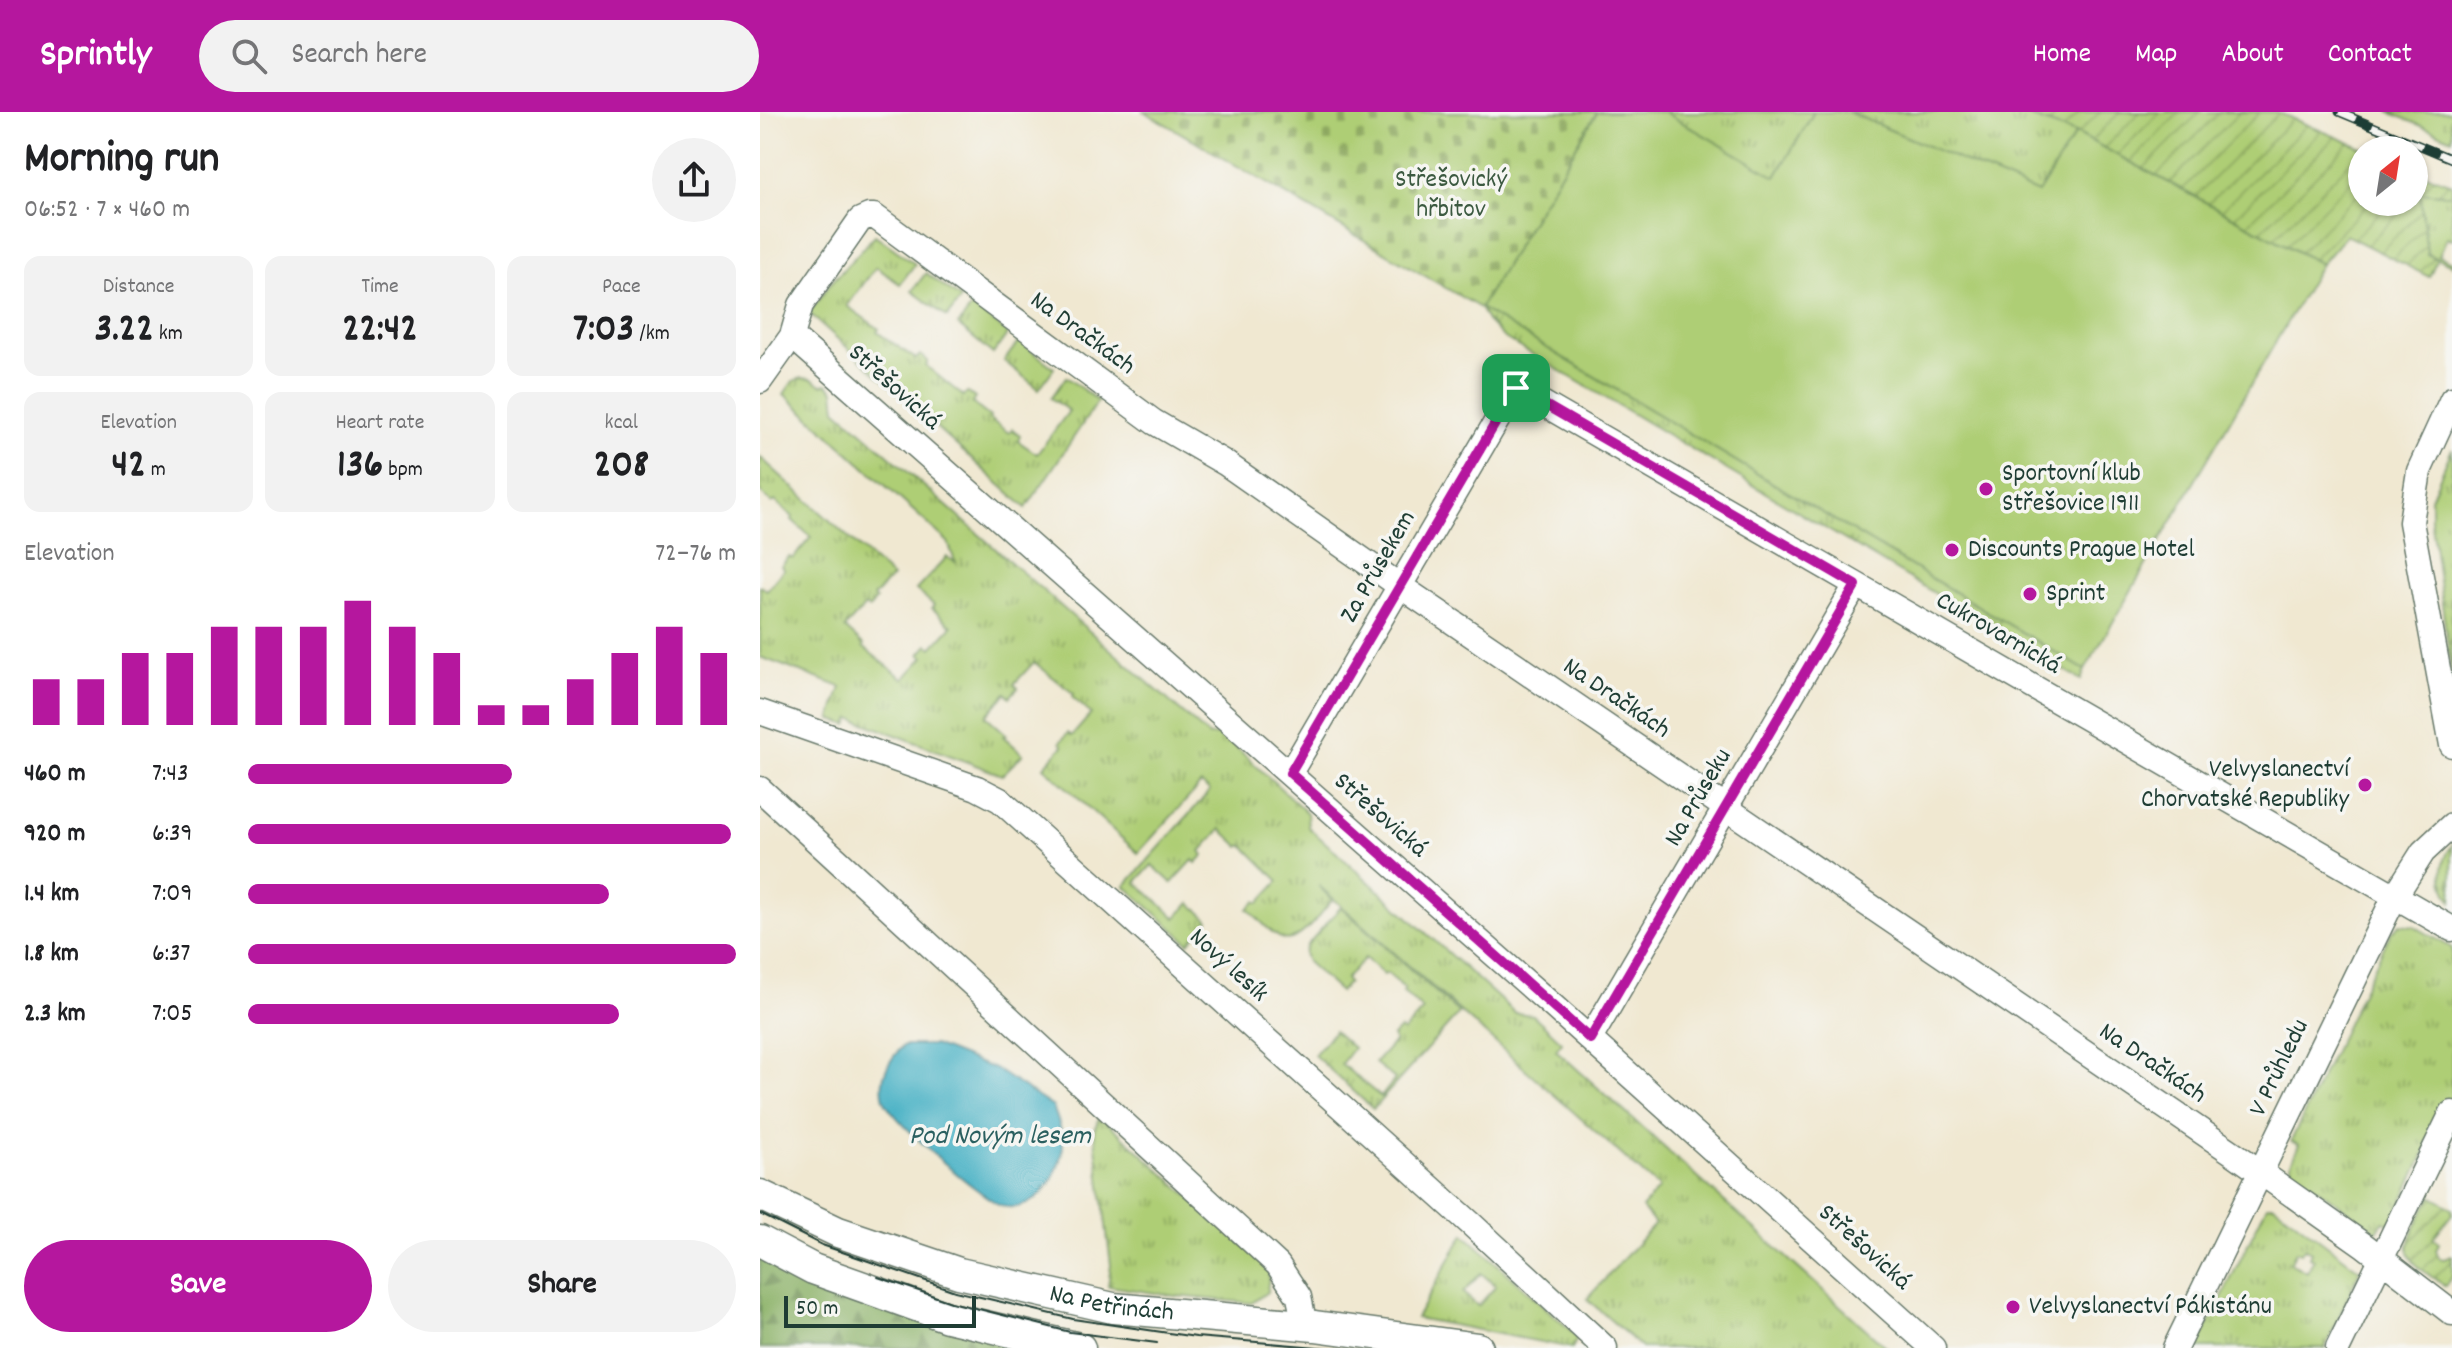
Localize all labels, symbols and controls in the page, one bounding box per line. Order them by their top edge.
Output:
search box [199,20,759,92]
text: Sprintly [40,29,151,84]
icon: search [227,34,271,78]
text: Search here [291,35,427,78]
text: Home [2033,36,2091,76]
text: Map [2135,36,2177,76]
text: About [2221,36,2284,76]
text: Contact [2328,36,2412,76]
text: Morning run [24,130,219,193]
north arrow [2348,136,2428,216]
map controls [2348,136,2428,216]
button: share [652,138,736,222]
park label: Střešovický hřbitov [1395,162,1508,229]
text: 06:52 · 7 × 460 m [24,192,190,229]
text: Distance [103,272,175,303]
text: Time [361,272,399,303]
text: Pace [602,272,641,303]
street label: Na Dračkách [1021,283,1143,385]
text: 3.22 [94,303,154,360]
text: 22:42 [342,303,418,360]
text: 7:03 [573,303,634,360]
text: km [154,319,183,350]
text: /km [634,319,670,350]
street label: Střešovická [839,336,949,440]
pin [1482,354,1550,422]
icon: arrive [1494,366,1538,410]
text: Elevation [100,408,177,439]
text: Heart rate [336,408,424,439]
text: kcal [605,408,638,439]
text: 42 [112,439,146,496]
text: 136 [337,439,383,496]
text: 208 [594,439,649,496]
text: m [146,455,166,486]
text: bpm [383,455,423,486]
place label: Sportovní klub Střešovice 1911 [2002,456,2141,523]
marker: Sportovní klub Střešovice 1911 [1977,480,1995,498]
street label: Za Průsekem [1332,504,1426,630]
place label: Discounts Prague Hotel [1968,532,2195,569]
text: Elevation [24,536,114,573]
text: 72–76 m [655,536,736,573]
marker: Discounts Prague Hotel [1943,541,1961,559]
place label: Sprint [2046,576,2106,613]
street label: Cukrovarnická [1928,583,2068,685]
marker: Sprint [2021,585,2039,603]
street label: Na Dračkách [1555,649,1677,749]
street label: Na Průseku [1656,742,1742,854]
place label: Velvyslanectví Chorvatské Republiky [2141,752,2351,819]
text: 460 m [24,756,86,793]
text: 7:43 [152,756,189,793]
street label: Střešovická [1325,764,1435,868]
marker: Velvyslanectví Chorvatské Republiky [2356,776,2374,794]
text: 920 m [24,816,85,853]
text: 6:39 [152,816,193,853]
text: 1.4 km [24,876,79,913]
text: 7:09 [152,876,192,913]
street label: Nový lesík [1180,920,1276,1012]
text: 1.8 km [24,936,79,973]
text: 6:37 [152,936,191,973]
text: 2.3 km [24,996,86,1033]
text: 7:05 [152,996,192,1033]
street label: V Průhledu [2241,1013,2319,1123]
street label: Na Dračkách [2091,1014,2213,1114]
water label: Pod Novým lesem [909,1118,1092,1158]
street label: Střešovická [1809,1196,1919,1300]
button: Save [24,1240,372,1332]
button: Share [388,1240,736,1332]
street label: Na Petřinách [1046,1276,1175,1332]
place label: Velvyslanectví Pákistánu [2029,1289,2272,1326]
scale bar [784,1292,976,1328]
text: 50 m [796,1294,838,1325]
marker: Velvyslanectví Pákistánu [2004,1298,2022,1316]

